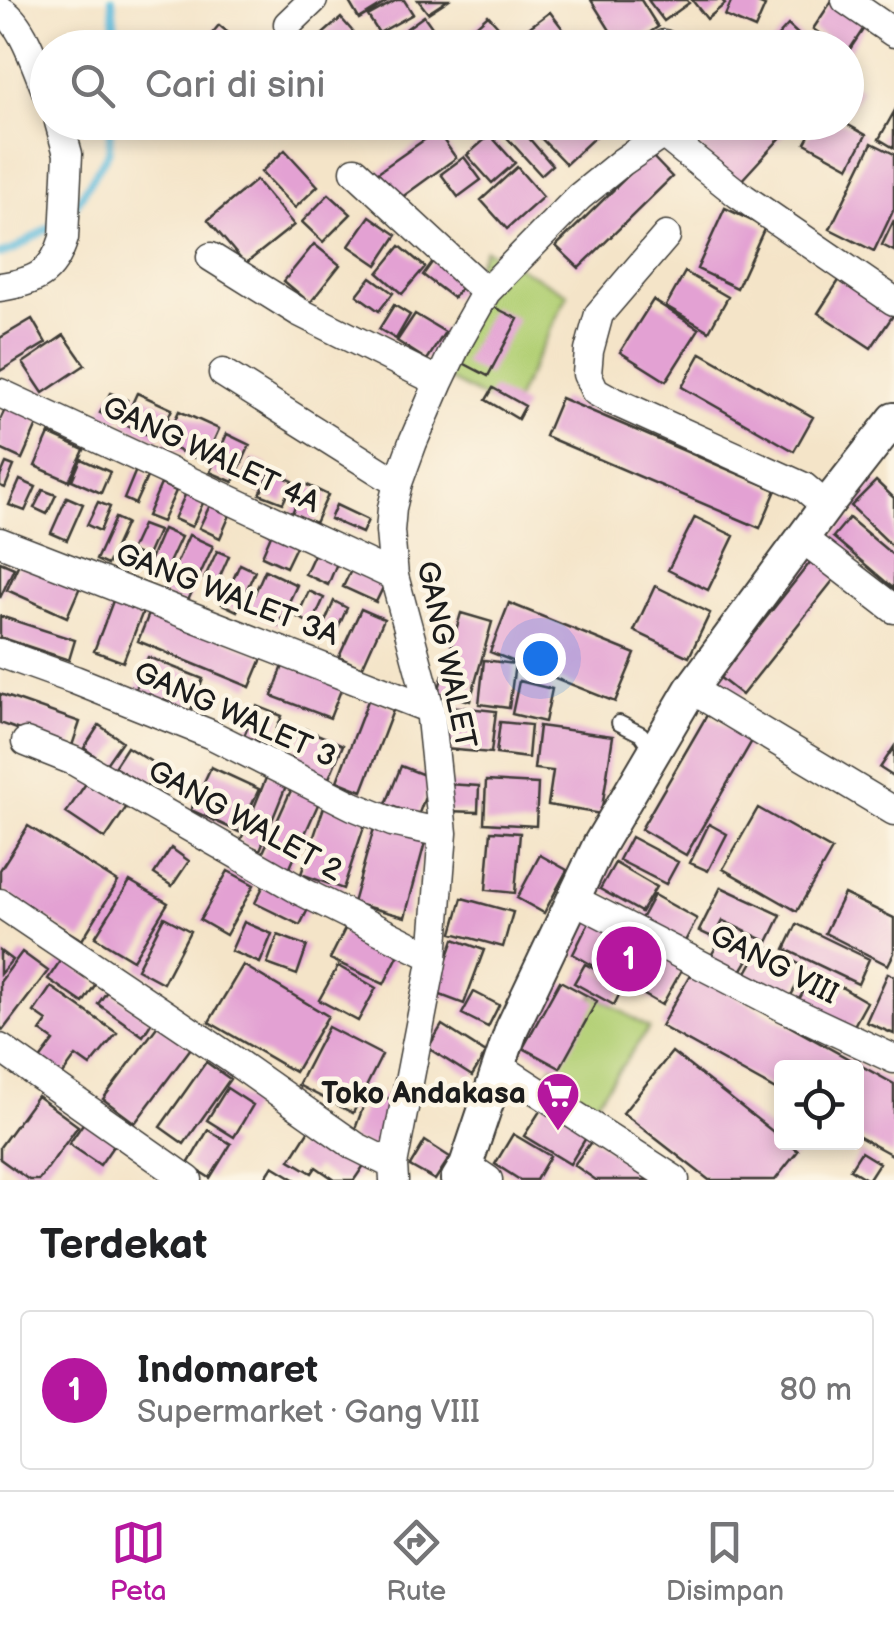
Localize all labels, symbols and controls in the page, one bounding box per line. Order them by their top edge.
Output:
search box [30,30,864,140]
icon: search [65,58,120,113]
text: Cari di sini [145,63,325,108]
street label: GANG WALET 4A [97,389,326,521]
street label: GANG WALET 3A [111,536,344,654]
street label: GANG WALET [409,558,483,752]
your location [515,633,566,684]
street label: GANG WALET 3 [128,654,342,776]
street label: GANG WALET 2 [142,753,349,889]
street label: GANG VIII [704,917,844,1013]
pin: 1 [596,922,662,996]
map controls [774,1060,864,1150]
button: locate [774,1060,864,1150]
supermarket icon: Toko Andakasa [535,1071,581,1132]
place label: Toko Andakasa [321,1076,526,1112]
text: Terdekat [40,1220,207,1271]
text: Indomaret [137,1348,318,1393]
text: 1 [68,1371,81,1410]
text: 80 m [779,1371,852,1410]
text: Supermarket · Gang VIII [137,1393,480,1432]
tab: Peta [110,1515,167,1608]
tab: Rute [386,1515,446,1608]
tab: Disimpan [666,1515,784,1608]

